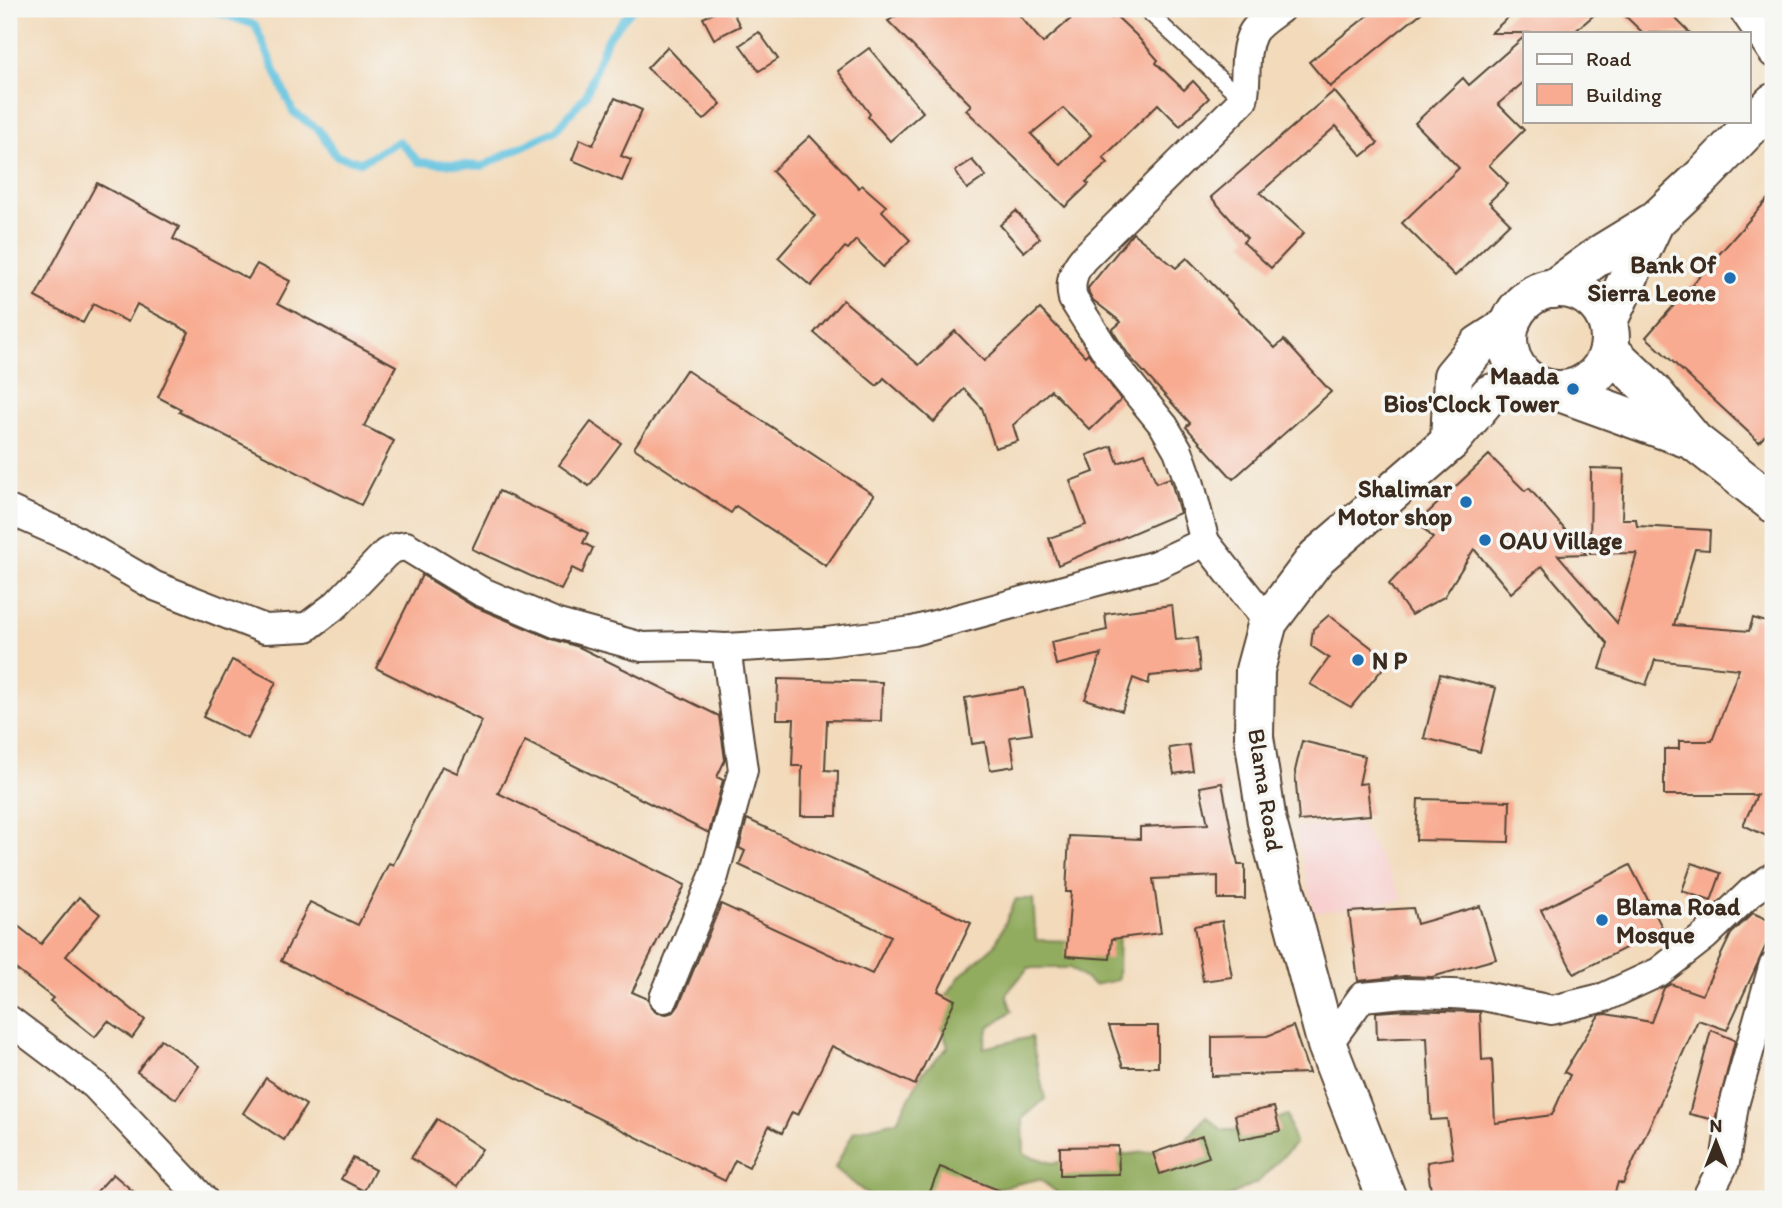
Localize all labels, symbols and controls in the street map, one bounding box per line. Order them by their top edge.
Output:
legend [1523,32,1750,122]
text: Road [1586,46,1632,71]
text: Building [1586,82,1662,107]
place label: Bank Of Sierra Leone [1588,250,1717,307]
marker: Bank Of Sierra Leone [1722,270,1738,286]
place label: Maada Bios'Clock Tower [1383,361,1560,418]
marker: Maada Bios'Clock Tower [1565,381,1581,397]
place label: Shalimar Motor shop [1338,474,1452,532]
marker: Shalimar Motor shop [1458,494,1474,510]
place label: OAU Village [1499,526,1623,556]
marker: OAU Village [1477,532,1493,548]
place label: N P [1372,646,1408,675]
marker: N P [1350,652,1366,668]
street label: Blama Road [1242,727,1290,853]
place label: Blama Road Mosque [1616,892,1741,950]
marker: Blama Road Mosque [1594,912,1610,928]
north arrow [1680,1106,1750,1176]
text: N [1710,1114,1722,1137]

